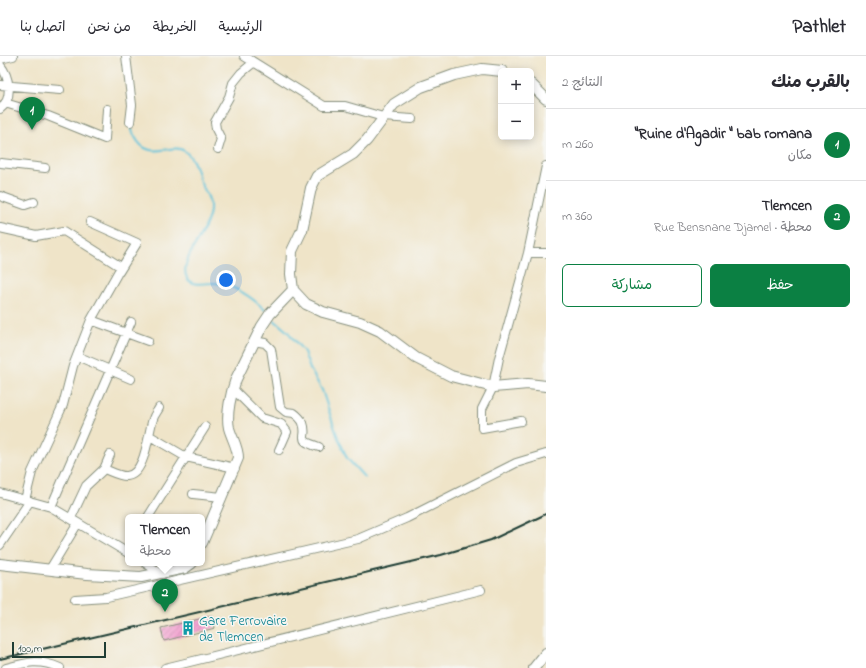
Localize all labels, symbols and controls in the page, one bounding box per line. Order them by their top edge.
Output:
text: Pathlet [792,14,846,41]
text: اتصل بنا [20,17,65,38]
text: من نحن [87,17,131,38]
text: الخريطة [153,17,197,38]
text: الرئيسية [219,17,263,38]
map controls [498,68,534,140]
button: + [498,68,534,104]
text: بالقرب منك [771,70,850,95]
text: النتائج: 2 [562,73,603,92]
pin: 1 [19,97,45,130]
button: − [498,104,534,140]
text: Ruine d'Agadir " bab romana" [635,123,812,145]
text: 260 m [562,135,593,154]
text: 1 [835,135,839,154]
text: مكان [788,146,812,165]
text: Tlemcen [762,195,812,217]
text: 360 m [562,207,592,226]
text: 2 [834,207,840,226]
text: محطة · Rue Bensnane Djamel [654,218,812,237]
button: مشاركة [562,264,702,307]
button: حفظ [710,264,850,307]
your location [216,270,236,290]
popup [125,514,205,566]
text: Tlemcen [140,519,190,541]
text: محطة [140,542,171,561]
pin: 2 [152,579,178,612]
place label: Gare Ferrovaire de Tlemcen [199,611,288,648]
building icon: Gare Ferrovaire de Tlemcen [180,620,196,636]
scale bar [12,640,106,659]
text: 100 m [18,641,42,657]

